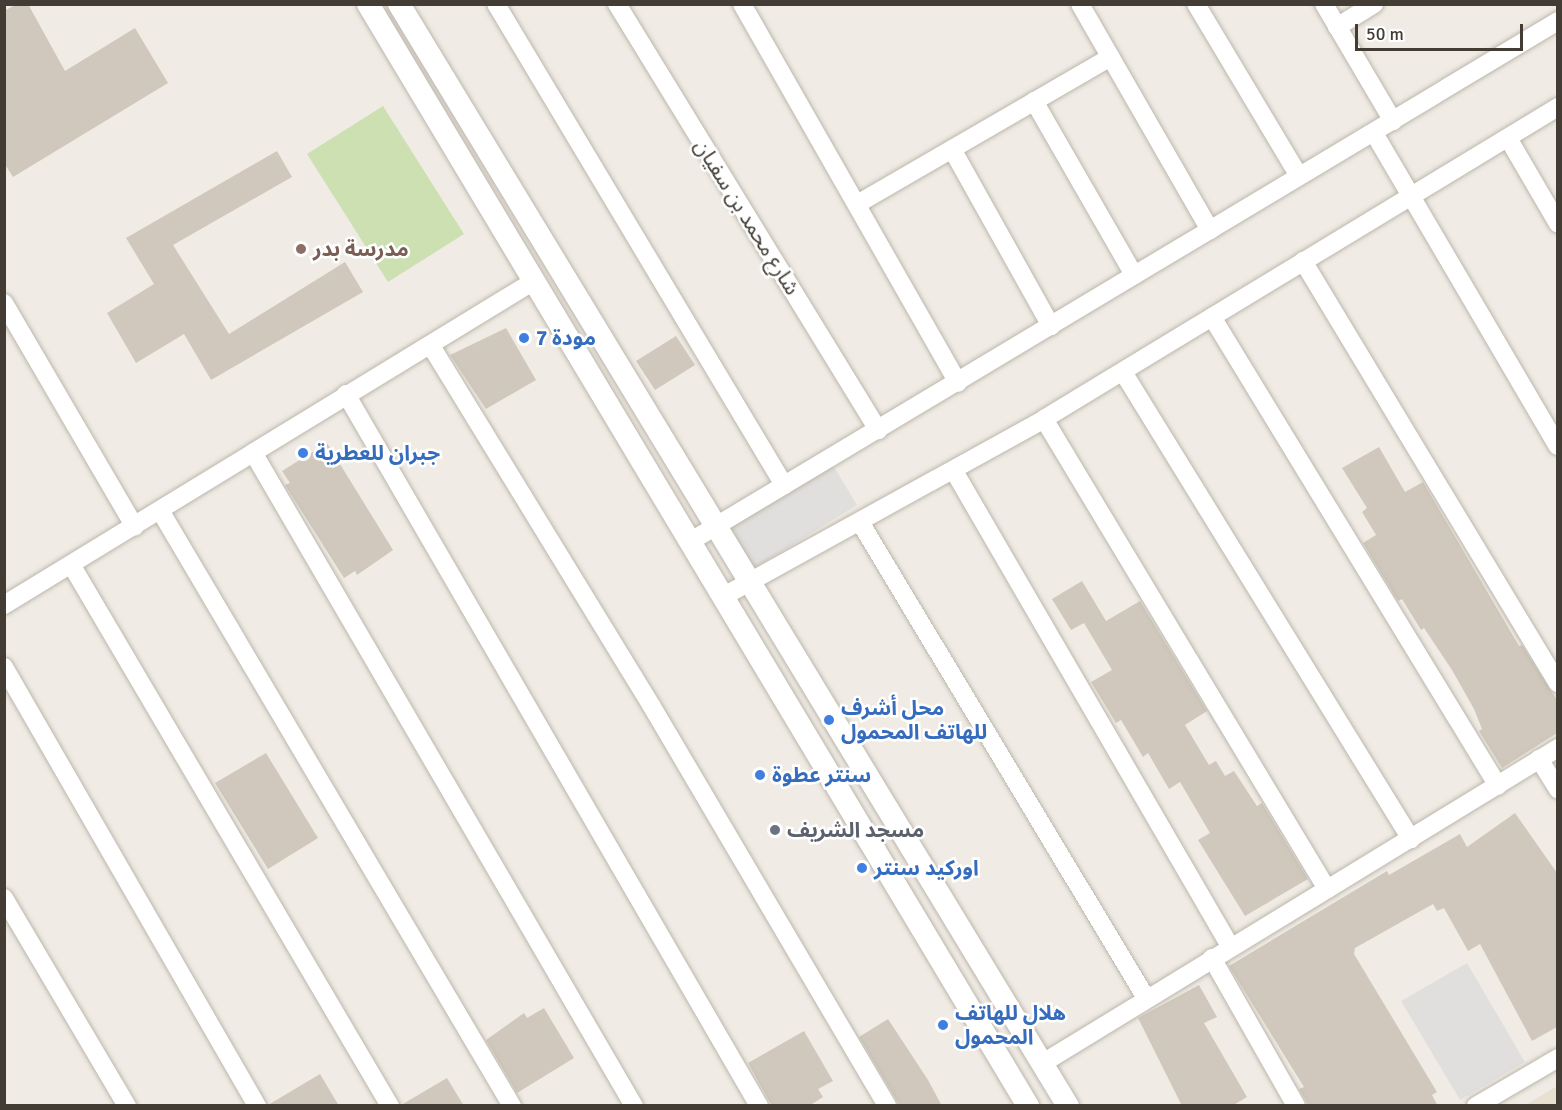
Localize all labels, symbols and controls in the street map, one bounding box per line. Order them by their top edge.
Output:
scale bar [1358,12,1526,50]
text: 50 m [1366,23,1404,45]
street label: شارع محمد بن سفيان [689,135,805,299]
place label: مدرسة بدر [313,236,409,262]
marker: مدرسة بدر [294,242,308,256]
place label: مودة 7 [536,325,596,351]
marker: مودة 7 [517,331,531,345]
place label: جبران للعطرية [315,440,440,466]
marker: جبران للعطرية [296,446,310,460]
place label: محل أشرف للهاتف المحمول [841,695,987,745]
marker: محل أشرف للهاتف المحمول [822,713,836,727]
place label: سنتر عطوة [772,762,871,788]
marker: سنتر عطوة [753,768,767,782]
place label: مسجد الشريف [787,817,924,843]
marker: مسجد الشريف [768,823,782,837]
place label: اوركيد سنتر [874,855,979,881]
marker: اوركيد سنتر [855,861,869,875]
place label: هلال للهاتف المحمول [955,1000,1066,1050]
marker: هلال للهاتف المحمول [936,1018,950,1032]

